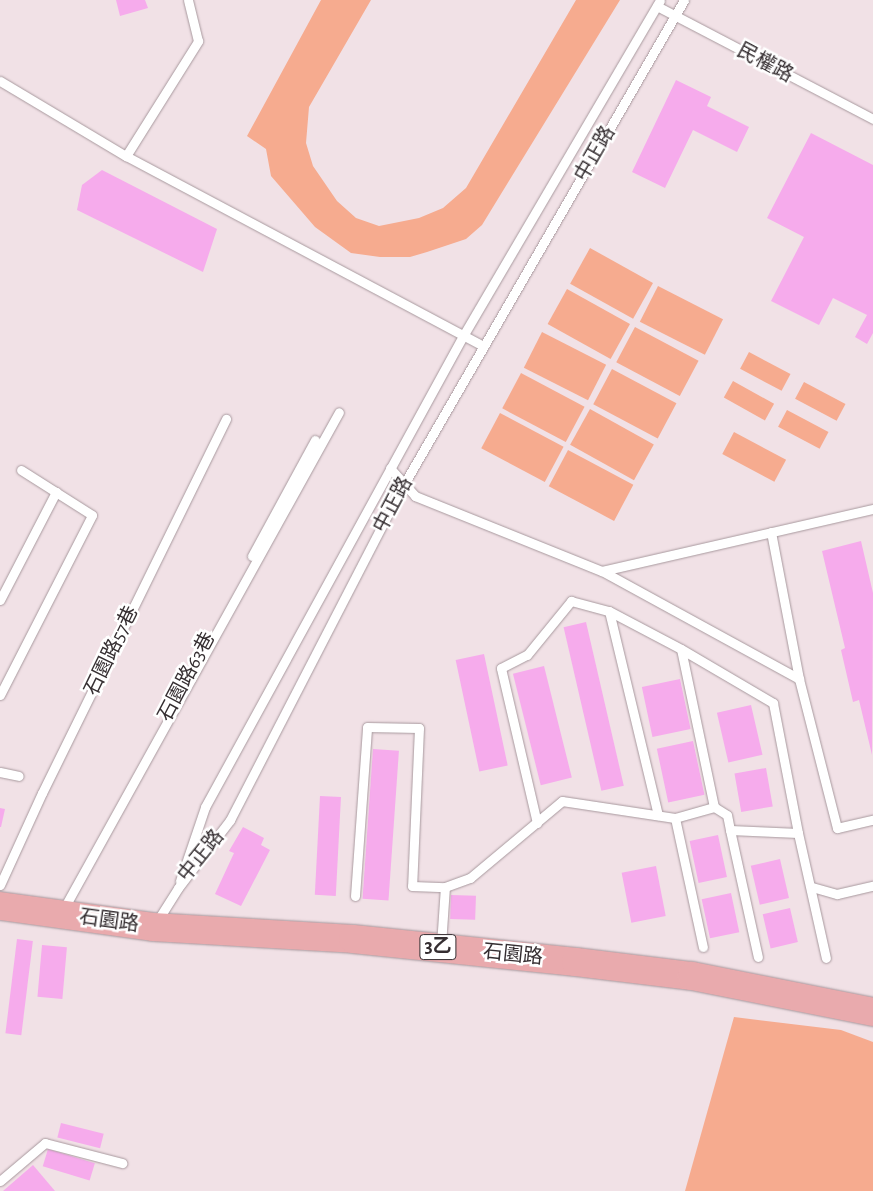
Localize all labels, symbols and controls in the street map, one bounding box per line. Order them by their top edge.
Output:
street label: 民權路 [733,38,797,88]
street label: 中正路 [570,122,620,186]
street label: 中正路 [368,473,418,537]
street label: 石園路57巷 [80,602,144,700]
street label: 石園路63巷 [153,628,221,726]
street label: 中正路 [173,825,229,887]
street label: 石園路 [78,905,140,937]
road number: 3乙 [419,930,457,964]
street label: 石園路 [482,940,544,970]

